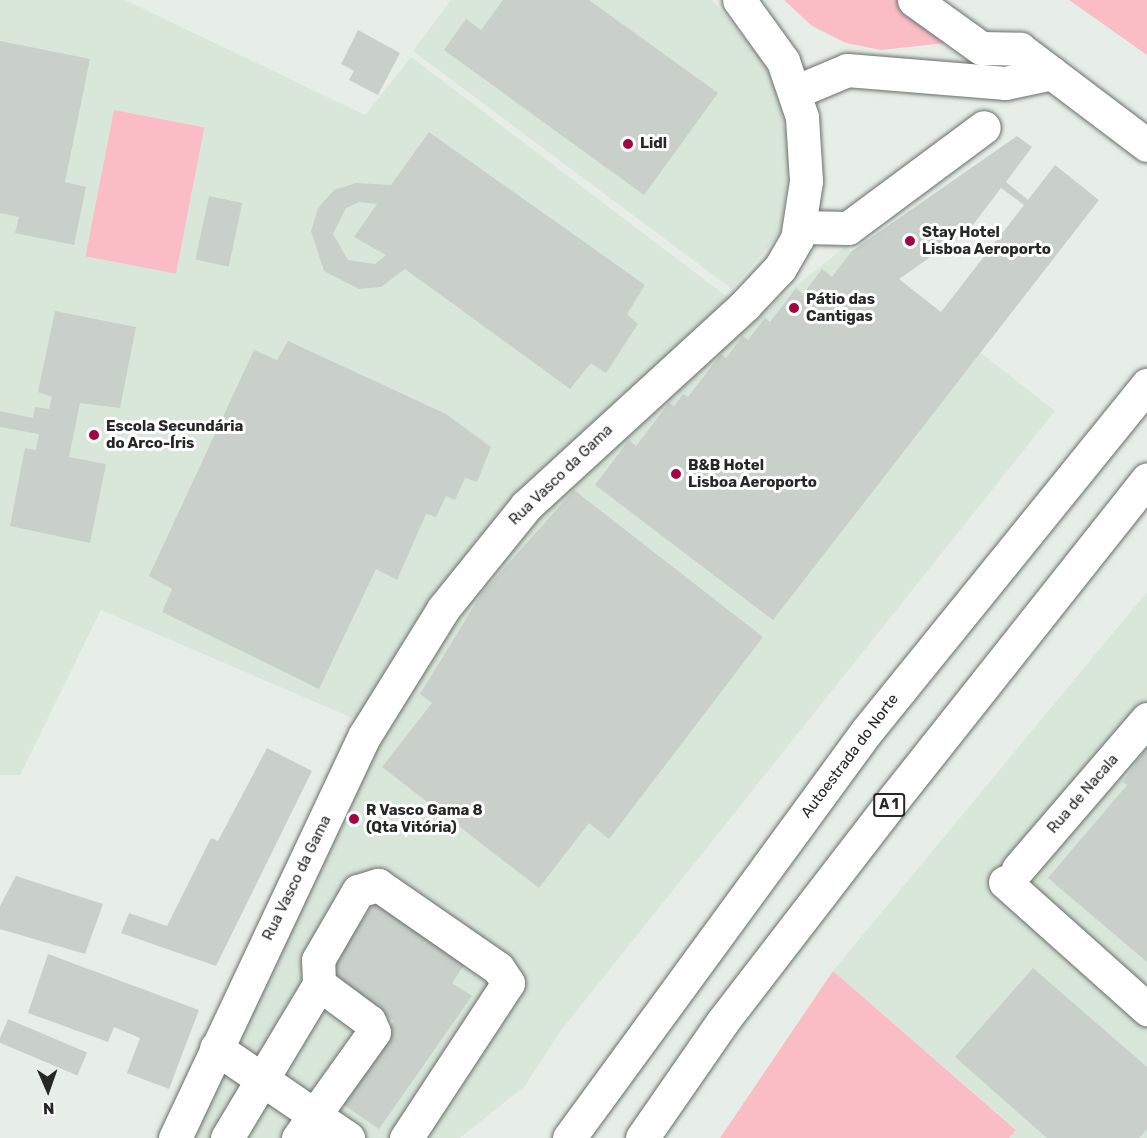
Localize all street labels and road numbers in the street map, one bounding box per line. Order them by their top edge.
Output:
street label: Rua Vasco da Gama [505,421,617,529]
street label: Autoestrada do Norte [798,691,902,821]
street label: Rua de Nacala [1044,751,1122,837]
road number: A 1 [872,794,906,816]
street label: Rua Vasco da Gama [259,812,335,944]

